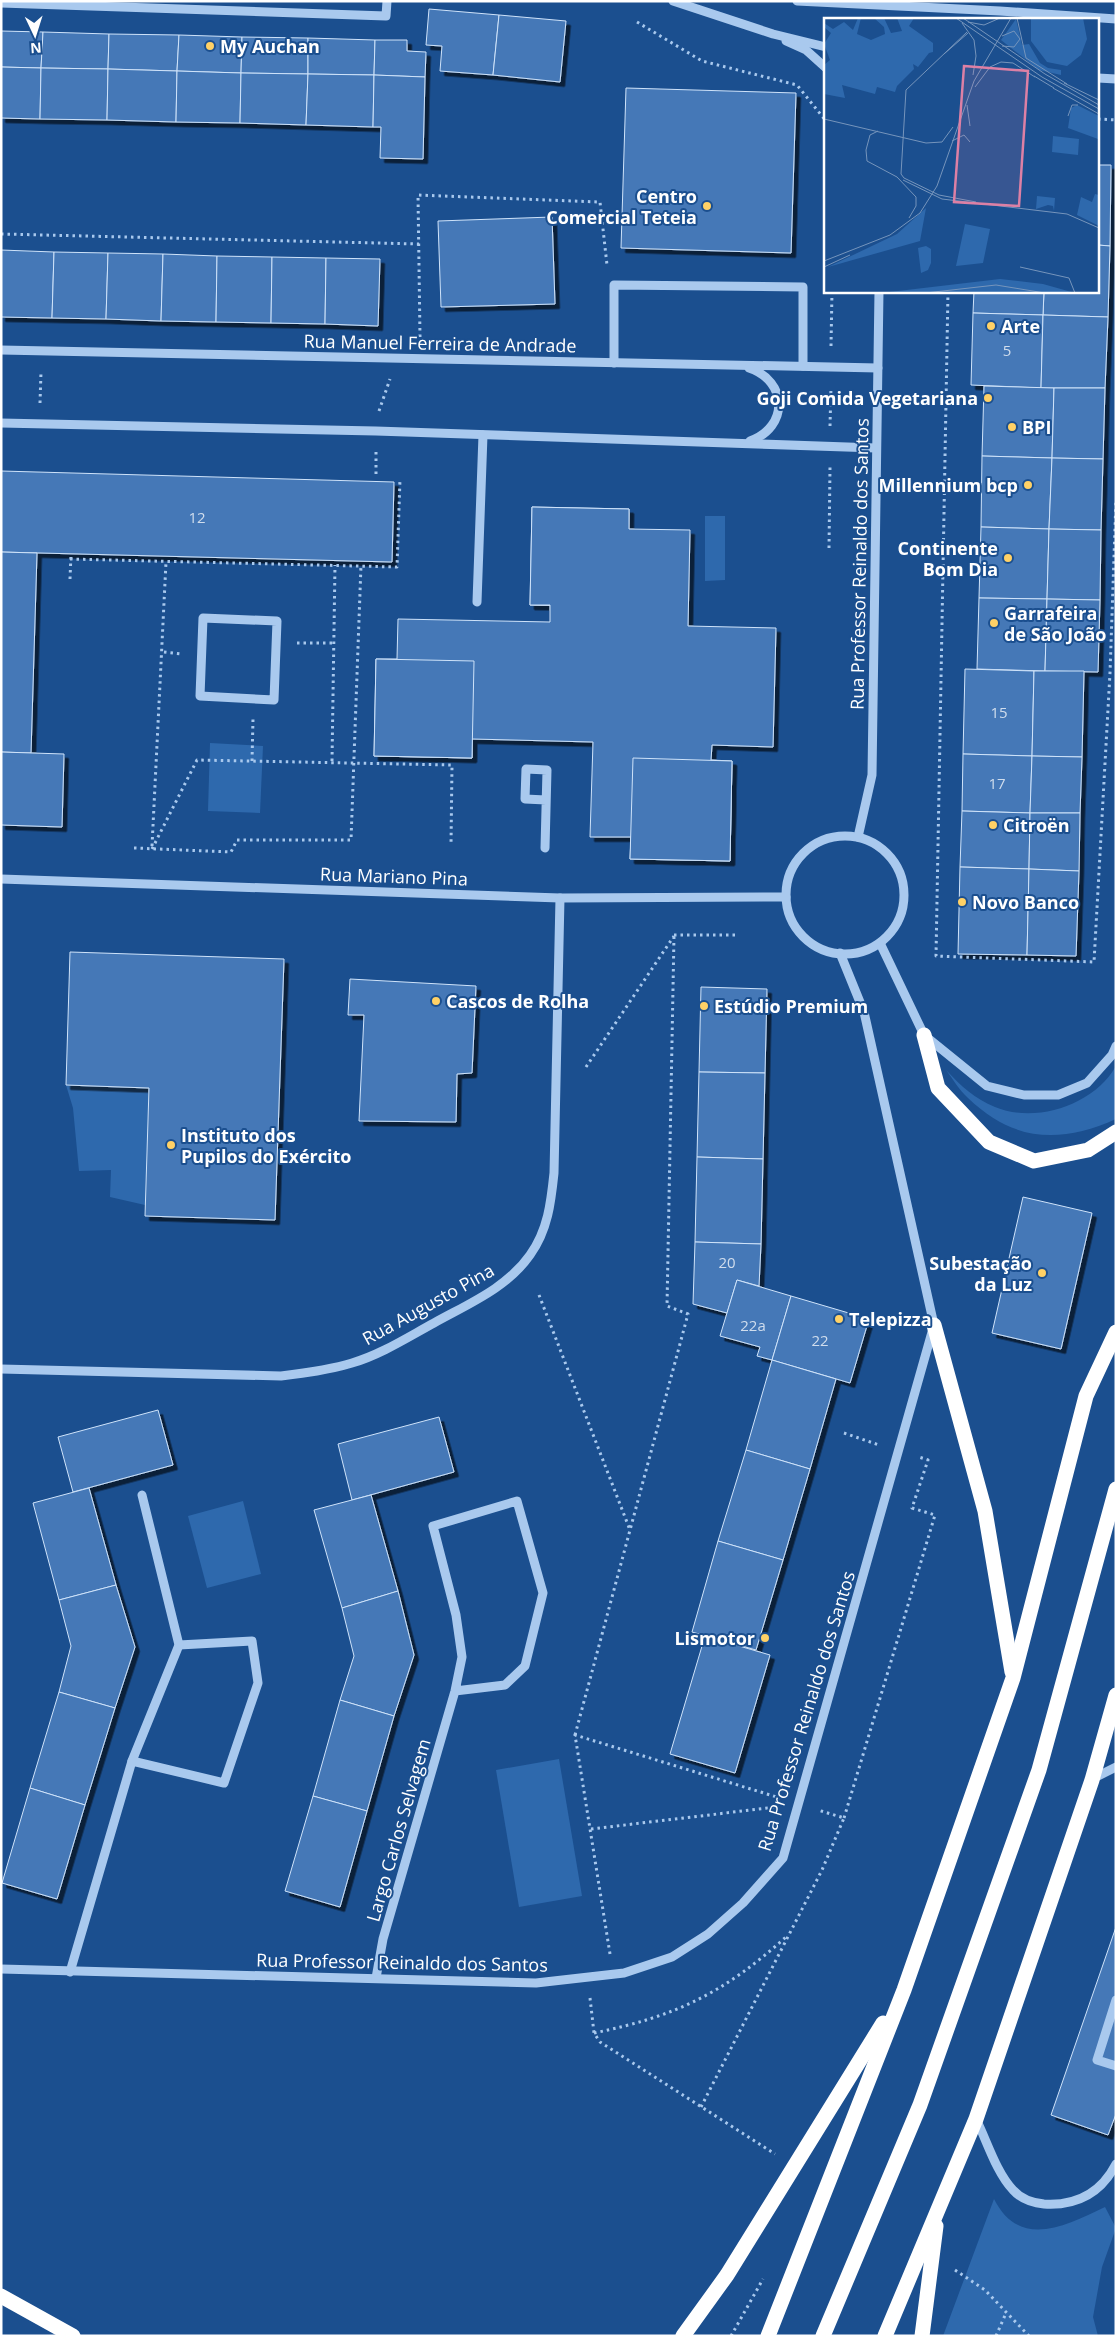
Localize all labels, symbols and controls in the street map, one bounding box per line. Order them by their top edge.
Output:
north arrow [10,10,60,60]
inset map [824,18,1100,292]
place label: My Auchan [220,34,320,58]
text: N [30,39,42,58]
marker: My Auchan [204,40,216,52]
place label: Centro Comercial Teteia [546,184,697,229]
marker: Centro Comercial Teteia [701,200,713,212]
place label: Arte [1001,314,1040,338]
marker: Arte [985,320,997,332]
street label: Rua Manuel Ferreira de Andrade [303,329,577,357]
house number: 5 [1003,340,1011,360]
place label: Goji Comida Vegetariana [756,386,978,410]
marker: Goji Comida Vegetariana [982,392,994,404]
place label: BPI [1022,415,1051,439]
street label: Rua Professor Reinaldo dos Santos [844,418,874,710]
marker: BPI [1006,421,1018,433]
place label: Millennium bcp [879,473,1018,497]
marker: Millennium bcp [1022,479,1034,491]
house number: 12 [188,507,206,527]
place label: Continente Bom Dia [898,536,998,581]
marker: Continente Bom Dia [1002,552,1014,564]
place label: Garrafeira de São João [1004,601,1106,646]
marker: Garrafeira de São João [988,617,1000,629]
house number: 15 [990,702,1008,722]
house number: 17 [988,773,1006,793]
place label: Citroën [1003,813,1070,837]
marker: Citroën [987,819,999,831]
street label: Rua Mariano Pina [320,861,468,891]
place label: Novo Banco [972,890,1079,914]
marker: Novo Banco [956,896,968,908]
place label: Cascos de Rolha [446,989,589,1013]
place label: Estúdio Premium [714,994,868,1018]
marker: Cascos de Rolha [430,995,442,1007]
marker: Estúdio Premium [698,1000,710,1012]
place label: Instituto dos Pupilos do Exército [181,1123,352,1168]
marker: Instituto dos Pupilos do Exército [165,1139,177,1151]
place label: Subestação da Luz [929,1251,1032,1296]
house number: 20 [718,1252,736,1272]
street label: Rua Augusto Pina [358,1258,498,1350]
marker: Subestação da Luz [1036,1267,1048,1279]
place label: Telepizza [849,1307,932,1331]
marker: Telepizza [833,1313,845,1325]
house number: 22a [740,1315,766,1335]
house number: 22 [811,1330,829,1350]
street label: Rua Professor Reinaldo dos Santos [752,1568,860,1854]
place label: Lismotor [674,1626,755,1650]
marker: Lismotor [759,1632,771,1644]
street label: Largo Carlos Selvagem [360,1736,436,1924]
street label: Rua Professor Reinaldo dos Santos [256,1947,548,1977]

